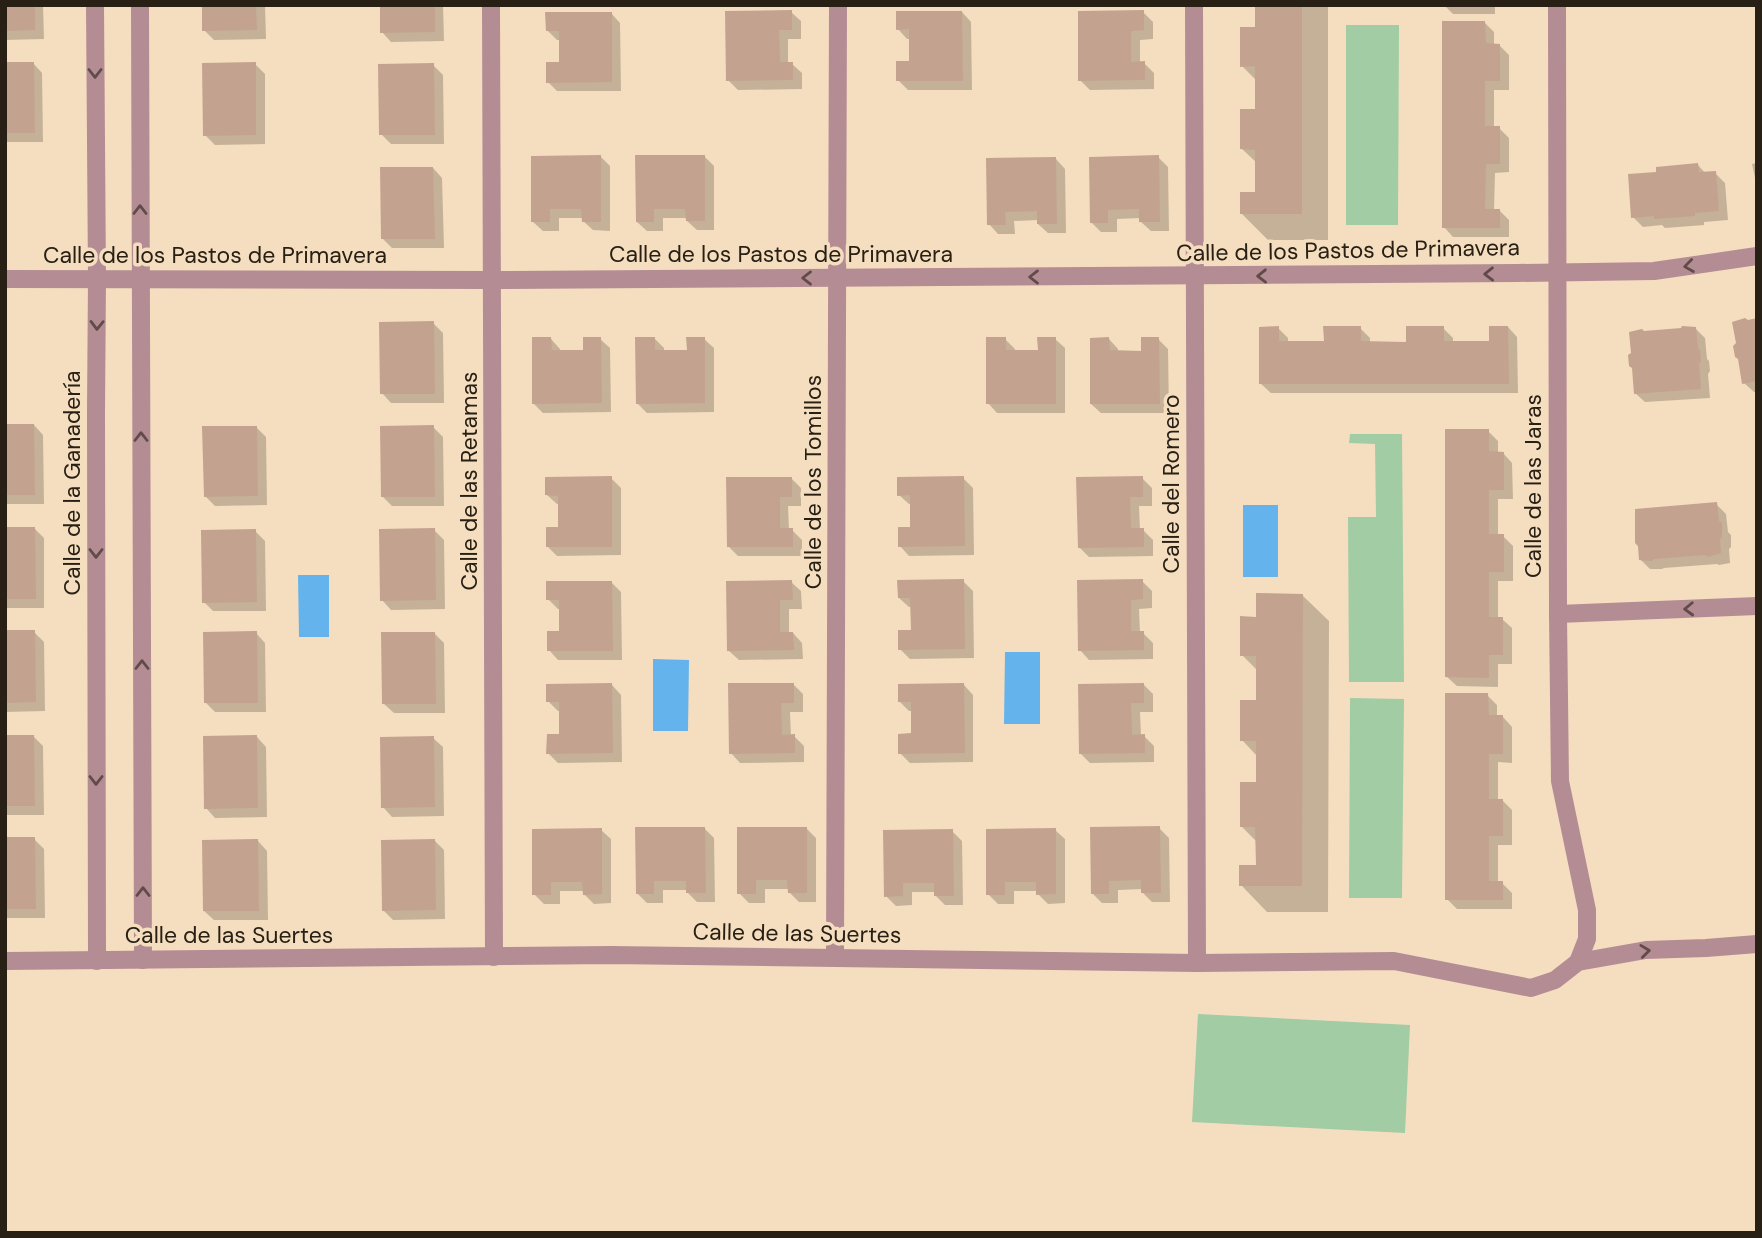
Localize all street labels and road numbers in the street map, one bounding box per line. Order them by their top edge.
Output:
street label: Calle de los Pastos de Primavera [1176,232,1520,268]
street label: Calle de los Pastos de Primavera [609,239,953,269]
street label: Calle de los Pastos de Primavera [43,240,387,270]
street label: Calle de la Ganadería [57,370,87,596]
street label: Calle de las Retamas [454,371,484,591]
street label: Calle de los Tomillos [798,375,828,589]
street label: Calle del Romero [1156,394,1186,574]
street label: Calle de las Jaras [1518,394,1548,578]
street label: Calle de las Suertes [692,916,902,950]
street label: Calle de las Suertes [125,920,333,950]

